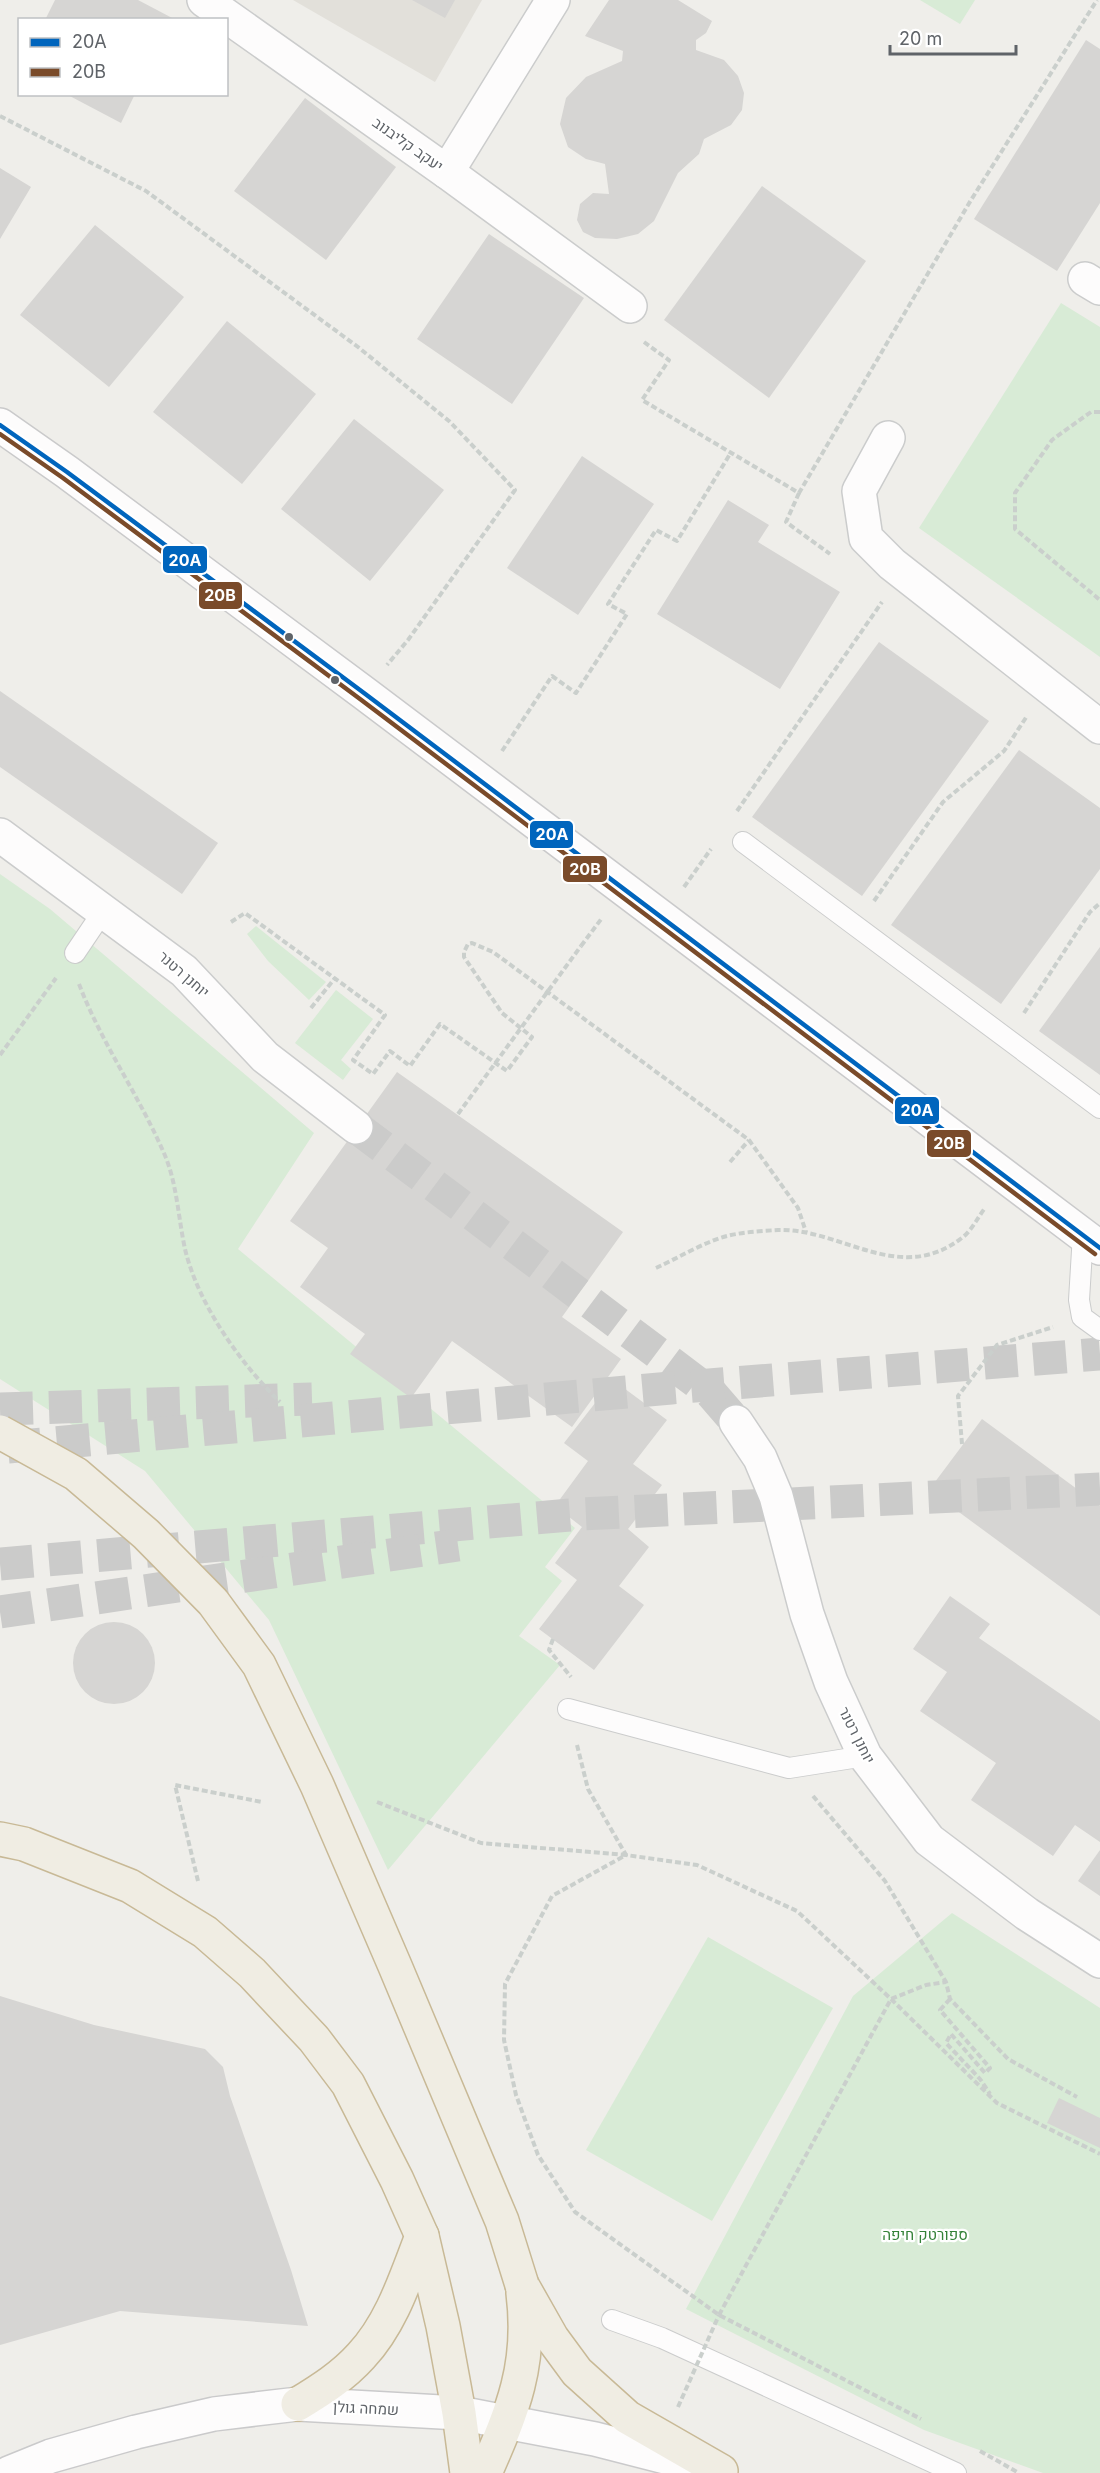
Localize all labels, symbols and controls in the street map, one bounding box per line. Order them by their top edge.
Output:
legend [18,18,228,96]
scale bar [890,18,1016,56]
text: 20 m [899,28,942,49]
text: 20A [72,31,107,52]
text: 20B [72,61,106,82]
street label: יעקב קליבנוב [369,113,447,175]
line badge: 20A [162,545,208,574]
text: 20A [169,550,201,570]
line badge: 20B [198,581,243,610]
text: 20B [204,585,236,605]
unlabelled marker [283,631,295,643]
unlabelled marker [329,674,341,686]
line badge: 20A [529,820,574,849]
text: 20A [536,824,568,844]
line badge: 20B [562,855,608,883]
text: 20B [569,859,601,879]
street label: יוחנן רטנר [155,947,213,1001]
line badge: 20A [894,1096,940,1125]
text: 20A [901,1100,933,1120]
line badge: 20B [926,1129,972,1158]
text: 20B [933,1133,965,1153]
street label: יוחנן רטנר [835,1703,879,1767]
park label: ספורטק חיפה [882,2225,968,2244]
street label: שמחה גולן [333,2397,399,2419]

